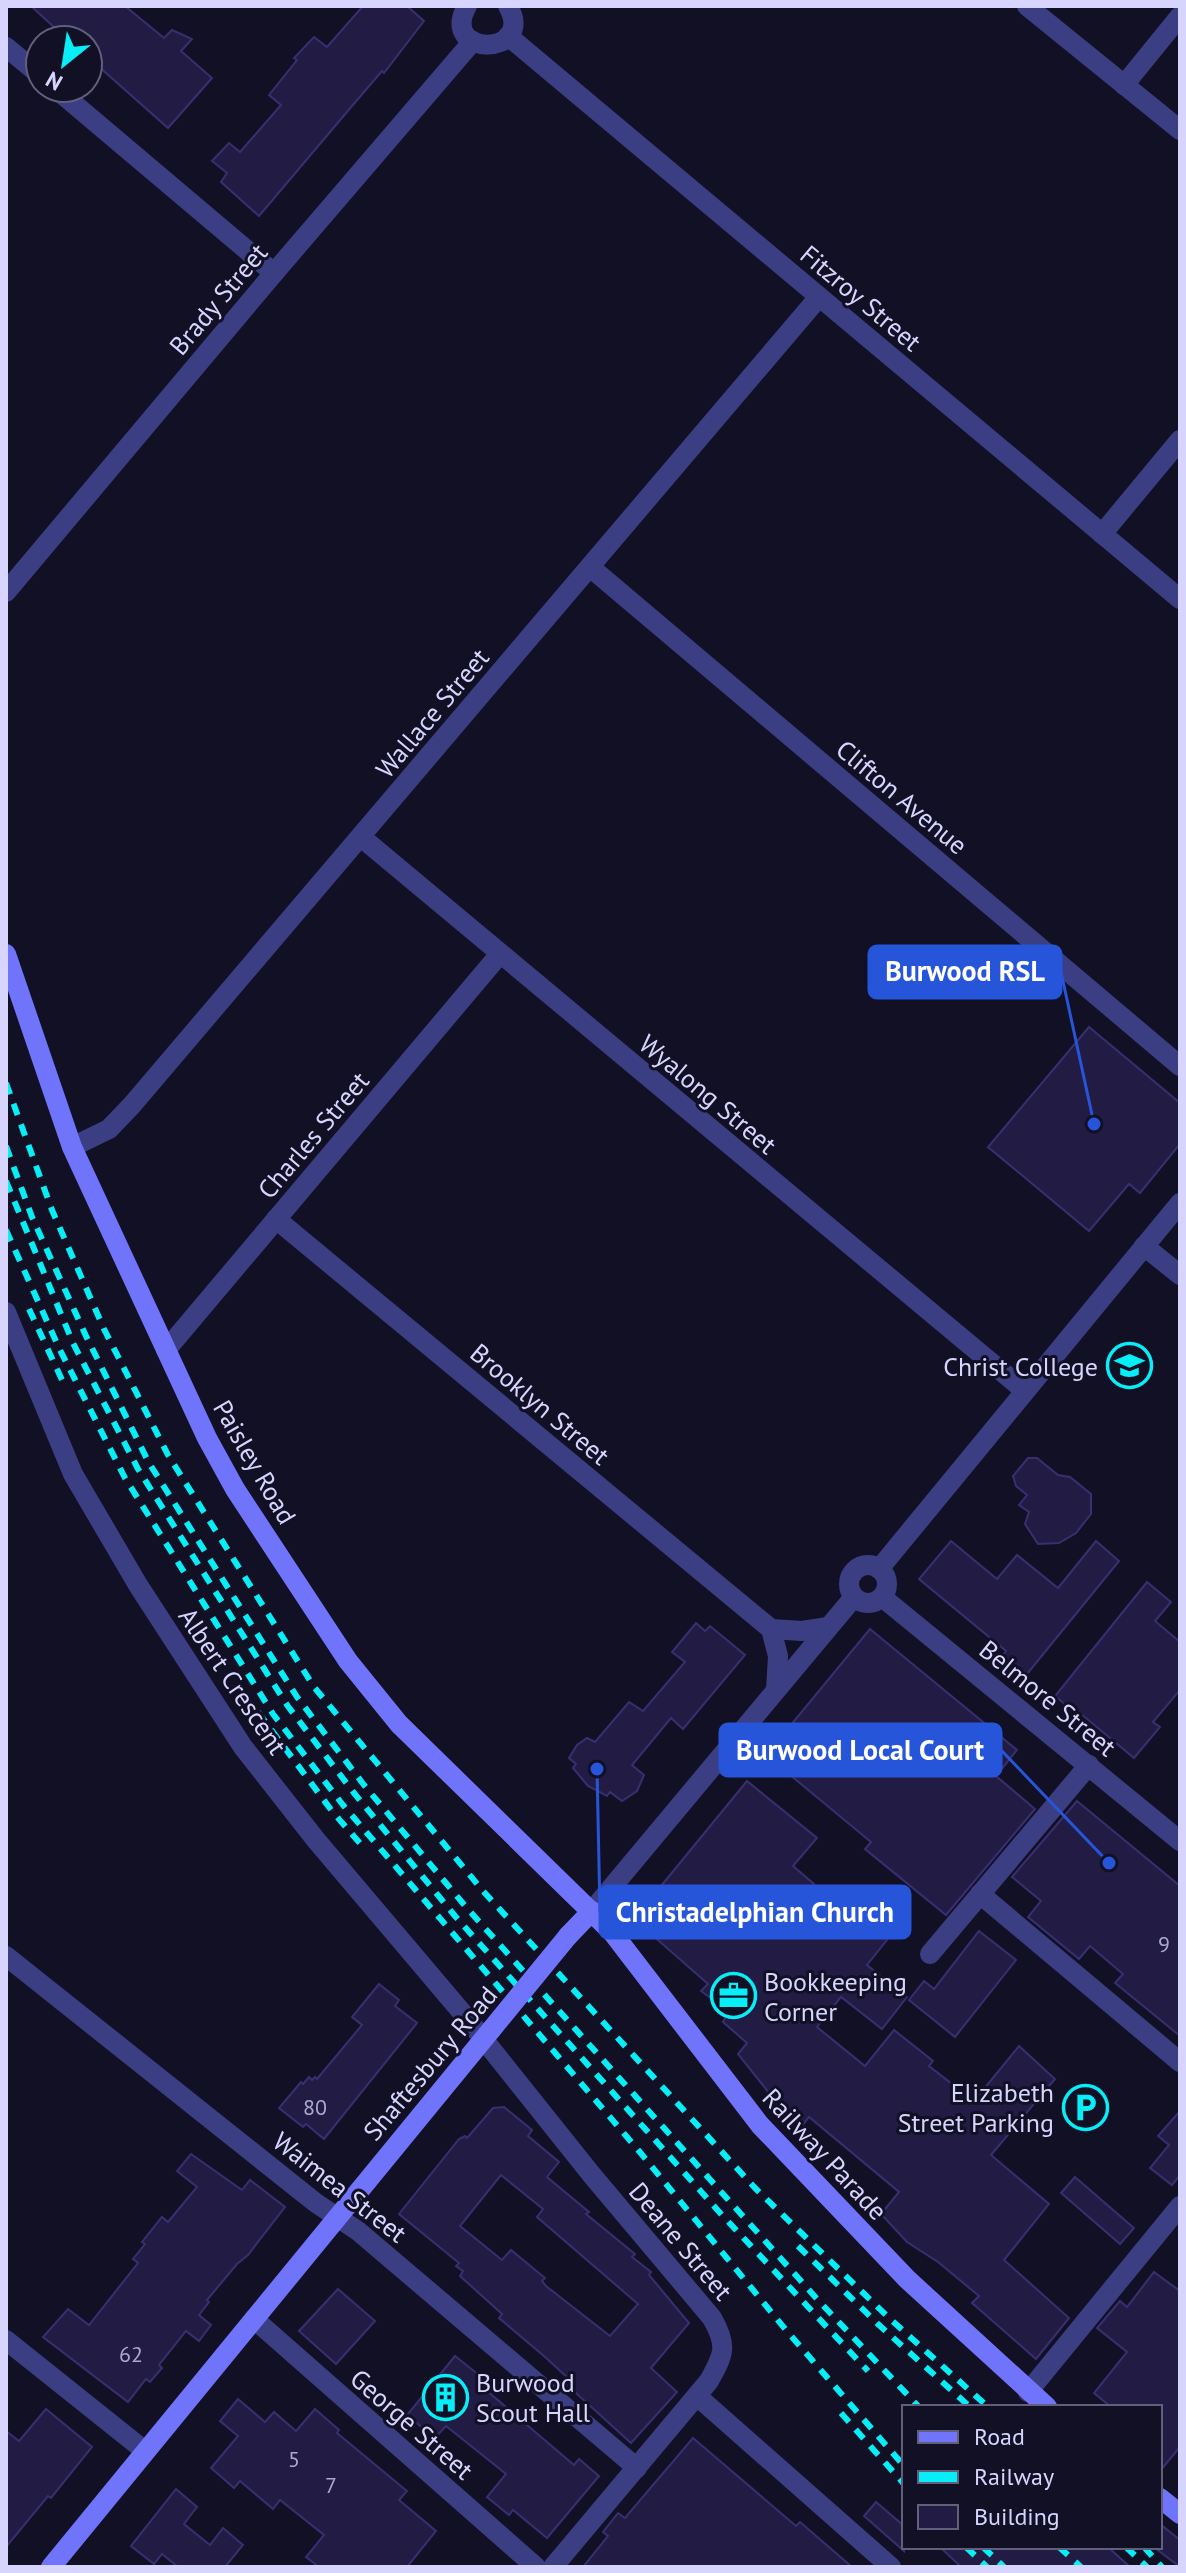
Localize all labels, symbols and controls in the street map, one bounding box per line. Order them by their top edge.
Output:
north arrow [24,24,104,104]
text: N [41,66,67,97]
street label: Brady Street [162,236,274,361]
street label: Fitzroy Street [794,238,928,358]
street label: Wallace Street [368,641,496,785]
street label: Clifton Avenue [830,733,974,861]
callout: Burwood RSL [869,946,1061,998]
text: Burwood RSL [885,952,1045,989]
street label: Wyalong Street [633,1027,784,1161]
street label: Charles Street [250,1065,376,1205]
street label: Brooklyn Street [464,1336,616,1472]
school or university icon: Christ College [1105,1342,1153,1390]
place label: Christ College [943,1350,1098,1383]
street label: Paisley Road [206,1394,304,1530]
street label: Albert Crescent [172,1601,294,1761]
street label: Belmore Street [973,1633,1123,1763]
callout: Burwood Local Court [720,1724,1001,1776]
text: Burwood Local Court [736,1731,984,1768]
callout: Christadelphian Church [600,1886,910,1938]
text: Christadelphian Church [616,1893,894,1930]
house number: 9 [1158,1930,1170,1958]
place label: Bookkeeping Corner [764,1965,907,2028]
office icon: Bookkeeping Corner [709,1972,757,2020]
street label: Shaftesbury Road [356,1979,504,2147]
place label: Elizabeth Street Parking [898,2076,1054,2139]
street label: Railway Parade [756,2081,894,2227]
parking icon: Elizabeth Street Parking [1061,2083,1109,2131]
house number: 80 [303,2093,327,2121]
street label: Waimea Street [266,2124,414,2250]
street label: Deane Street [622,2175,740,2307]
house number: 62 [119,2340,143,2368]
street label: George Street [344,2362,480,2486]
place label: Burwood Scout Hall [476,2366,591,2429]
building icon: Burwood Scout Hall [421,2373,469,2421]
legend [902,2405,1162,2549]
text: Road [974,2421,1025,2452]
house number: 5 [288,2445,300,2473]
text: Railway [974,2461,1054,2492]
house number: 7 [325,2471,337,2499]
text: Building [974,2501,1060,2532]

